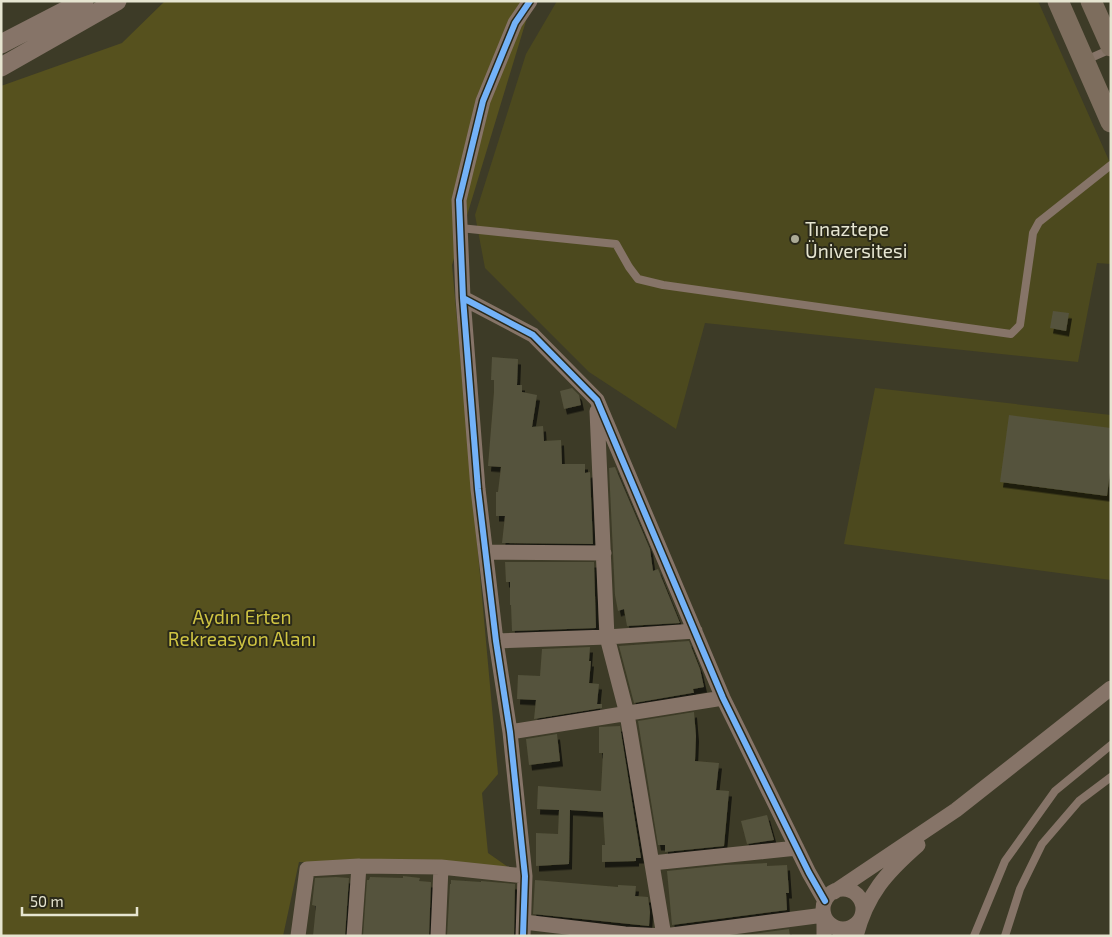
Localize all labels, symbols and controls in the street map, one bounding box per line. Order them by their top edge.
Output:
place label: Tınaztepe Üniversitesi [805,217,907,262]
marker: Tınaztepe Üniversitesi [789,233,801,245]
park label: Aydın Erten Rekreasyon Alanı [168,605,316,650]
scale bar [22,884,138,916]
text: 50 m [30,892,64,910]

